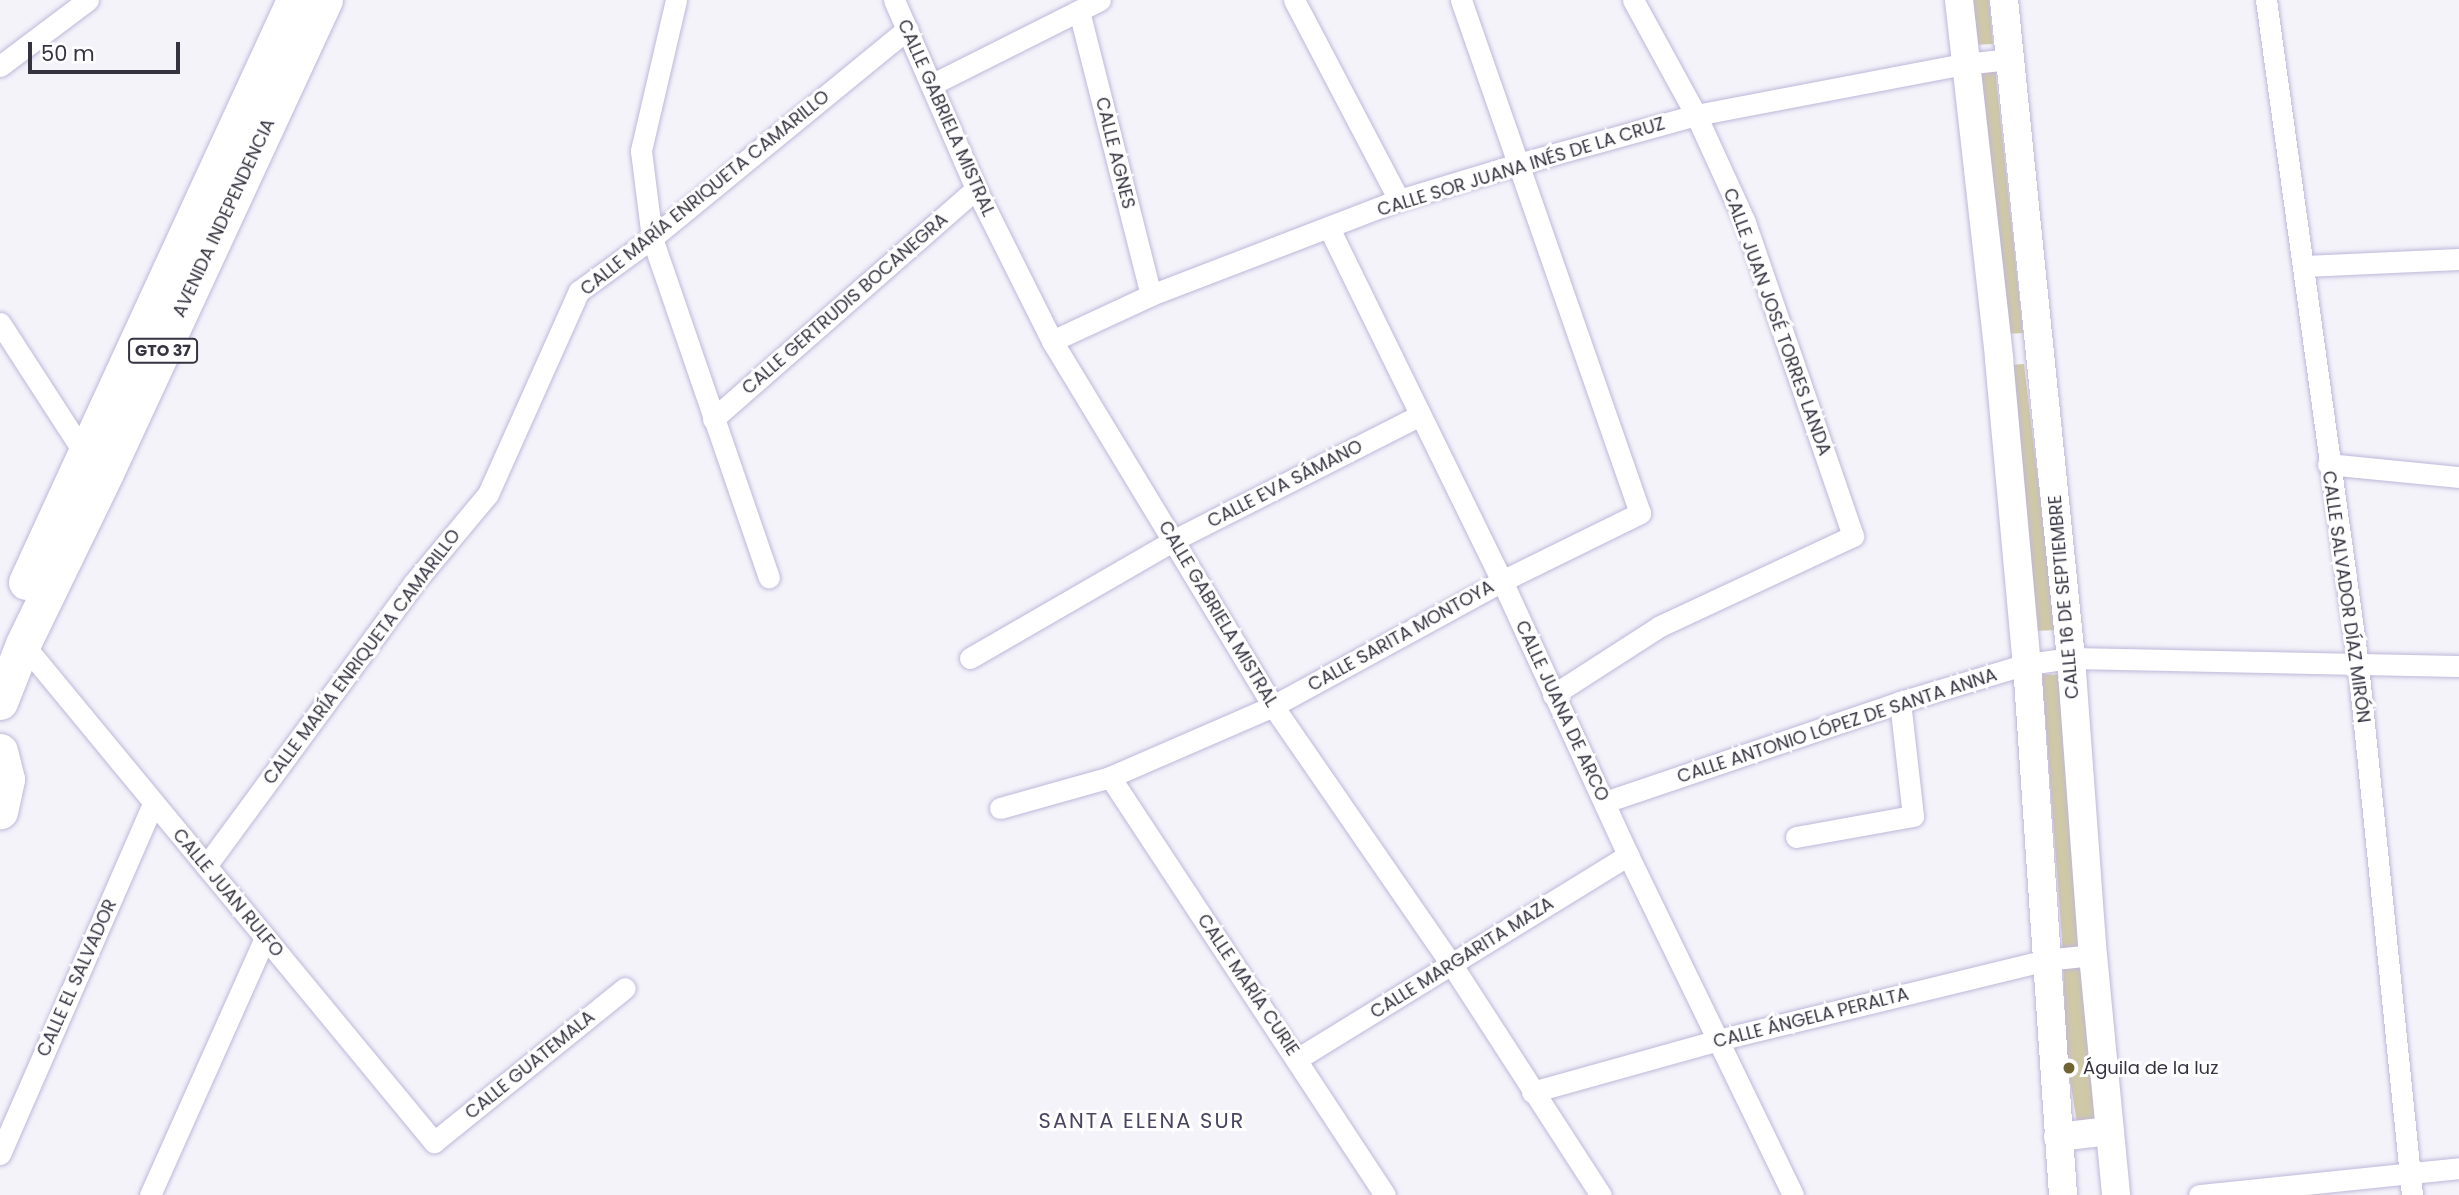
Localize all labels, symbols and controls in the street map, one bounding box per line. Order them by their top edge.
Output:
street label: CALLE GABRIELA MISTRAL [893,16,999,220]
scale bar [32,28,184,72]
text: 50 m [41,39,95,68]
street label: CALLE MARÍA ENRIQUETA CAMARILLO [576,86,834,300]
street label: CALLE AGNES [1091,95,1139,211]
street label: CALLE SOR JUANA INÉS DE LA CRUZ [1375,113,1667,221]
street label: AVENIDA INDEPENDENCIA [168,115,280,321]
street label: CALLE JUAN JOSÉ TORRES LANDA [1718,185,1836,459]
street label: CALLE GERTRUDIS BOCANEGRA [738,209,952,399]
road number: GTO 37 [128,338,198,364]
street label: CALLE EVA SÁMANO [1204,436,1366,532]
street label: CALLE SALVADOR DÍAZ MIRÓN [2318,469,2374,725]
street label: CALLE 16 DE SEPTIEMBRE [2044,494,2084,700]
street label: CALLE GABRIELA MISTRAL [1154,517,1282,711]
street label: CALLE MARÍA ENRIQUETA CAMARILLO [259,525,465,789]
street label: CALLE SARITA MONTOYA [1304,576,1498,696]
street label: CALLE JUANA DE ARCO [1511,617,1613,805]
street label: CALLE ANTONIO LÓPEZ DE SANTA ANNA [1674,664,2000,788]
street label: CALLE JUAN RULFO [168,824,288,962]
street label: CALLE MARGARITA MAZA [1366,893,1558,1023]
street label: CALLE EL SALVADOR [33,896,121,1060]
street label: CALLE MARÍA CURIE [1193,910,1303,1060]
street label: CALLE ÁNGELA PERALTA [1711,983,1911,1053]
street label: CALLE GUATEMALA [461,1006,599,1124]
place label: Águila de la luz [2083,1057,2218,1079]
marker: Águila de la luz [2061,1060,2077,1076]
district label: SANTA ELENA SUR [1040,1108,1244,1134]

